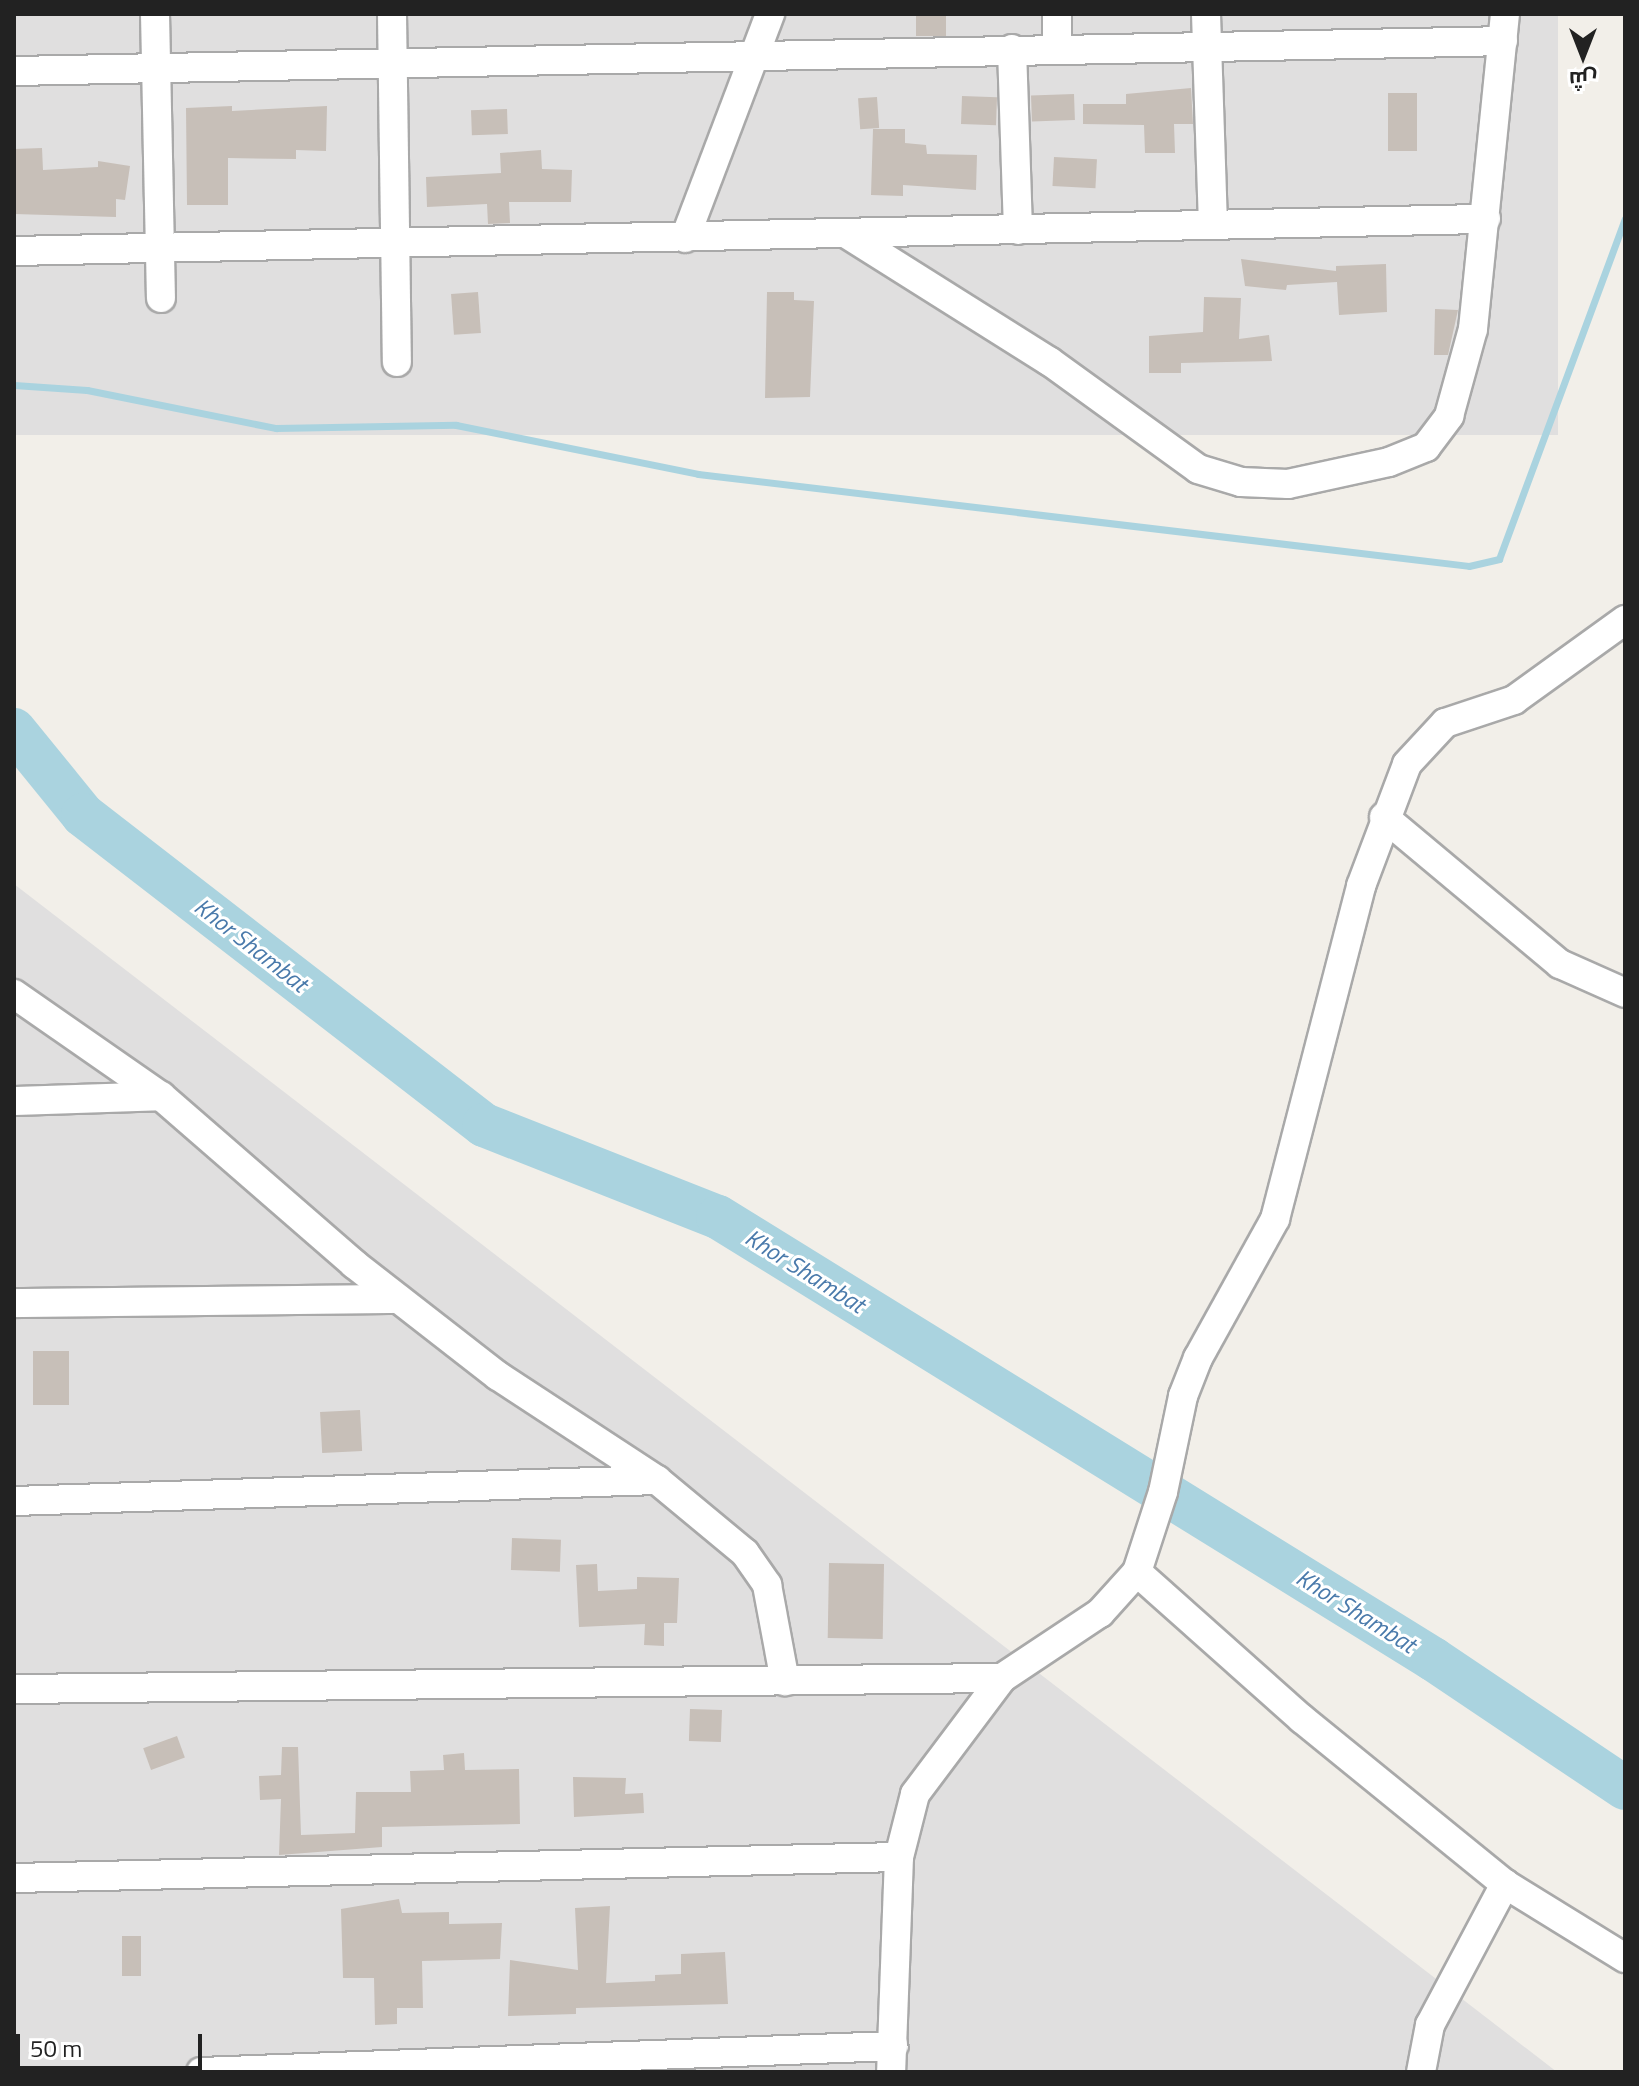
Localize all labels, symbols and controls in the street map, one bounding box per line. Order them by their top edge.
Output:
north arrow [1543,16,1623,96]
text: ش [1569,63,1597,97]
water label: Khor Shambat [189,892,313,998]
water label: Khor Shambat [740,1223,870,1319]
water label: Khor Shambat [1291,1563,1421,1659]
scale bar [20,2018,206,2068]
text: 50 m [30,2030,82,2066]

